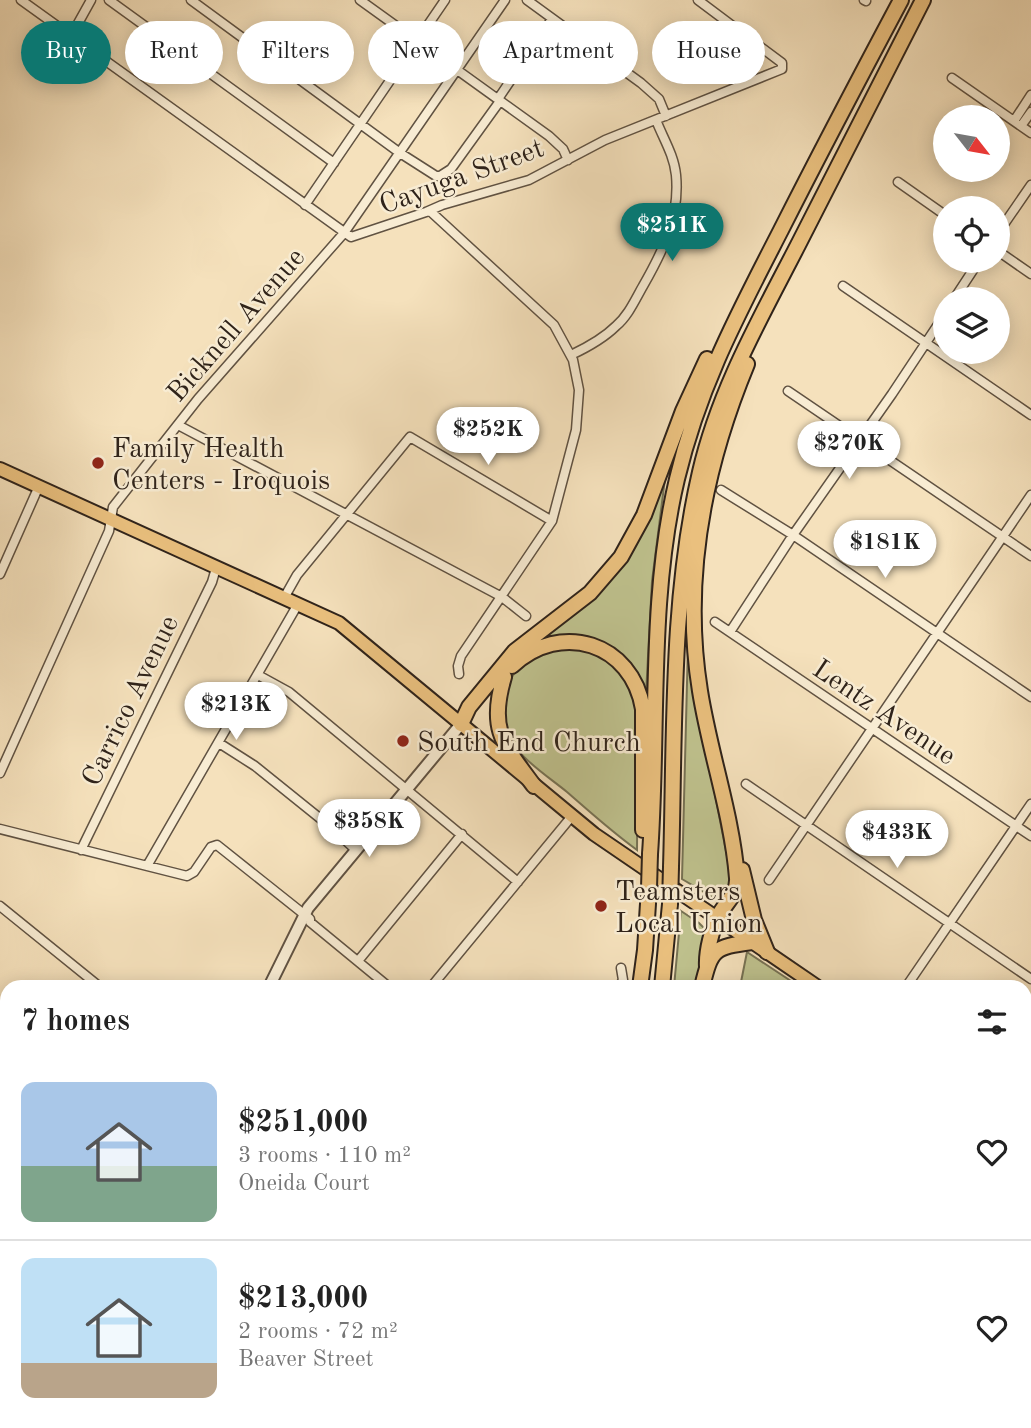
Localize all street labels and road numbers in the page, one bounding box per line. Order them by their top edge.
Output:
street label: Cayuga Street [376,135,548,221]
street label: Bicknell Avenue [163,244,311,408]
street label: Carrico Avenue [78,612,185,791]
street label: Lentz Avenue [807,656,960,771]

